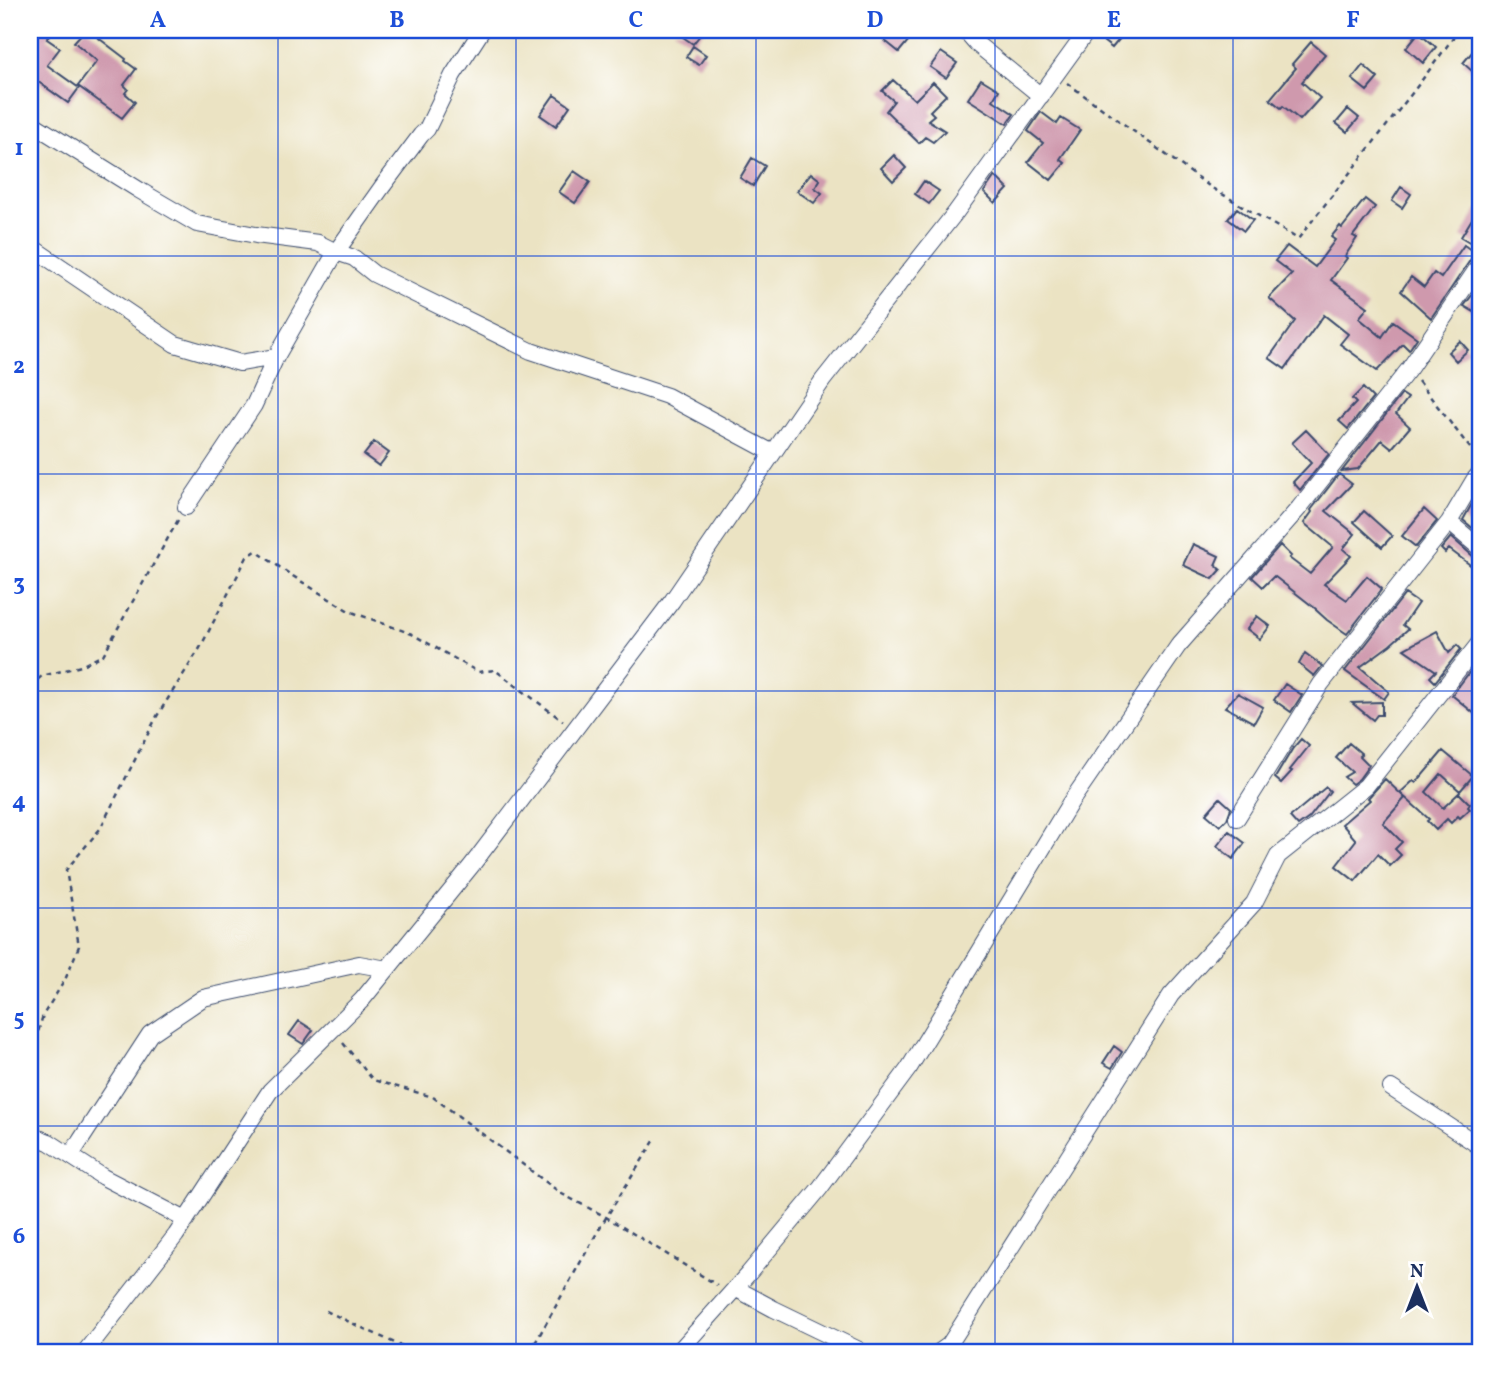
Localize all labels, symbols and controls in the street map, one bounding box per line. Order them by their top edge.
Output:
text: A [150,5,166,37]
text: B [389,5,405,37]
text: C [629,5,643,37]
text: D [867,5,884,37]
text: E [1107,5,1121,37]
text: F [1346,5,1360,37]
text: 1 [14,133,24,165]
text: 2 [13,351,25,383]
text: 3 [13,568,25,600]
text: 4 [12,786,26,818]
text: 5 [13,1003,25,1035]
text: 6 [13,1221,25,1253]
north arrow [1382,1252,1452,1322]
text: N [1410,1259,1424,1285]

